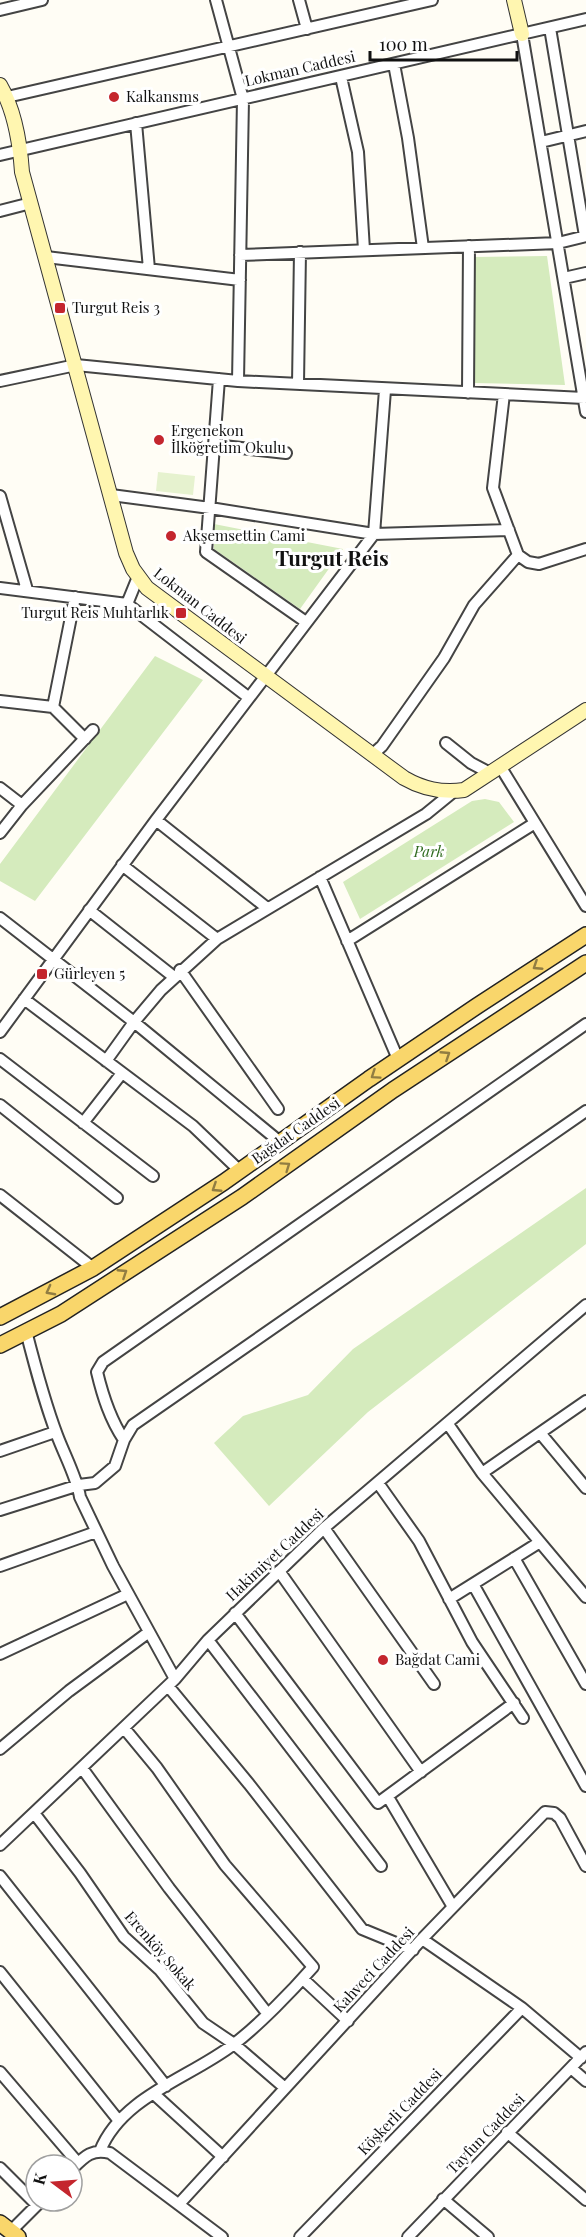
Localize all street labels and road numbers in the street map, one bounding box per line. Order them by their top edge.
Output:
street label: Lokman Caddesi [243,45,357,90]
street label: Lokman Caddesi [150,563,252,648]
street label: Bağdat Caddesi [247,1092,344,1168]
street label: Hakimiyet Caddesi [221,1503,328,1605]
street label: Erenköy Sokak [121,1906,201,1995]
street label: Kahveci Caddesi [328,1922,419,2016]
street label: Köşkerli Caddesi [353,2063,446,2159]
street label: Tayfun Caddesi [442,2088,529,2178]

